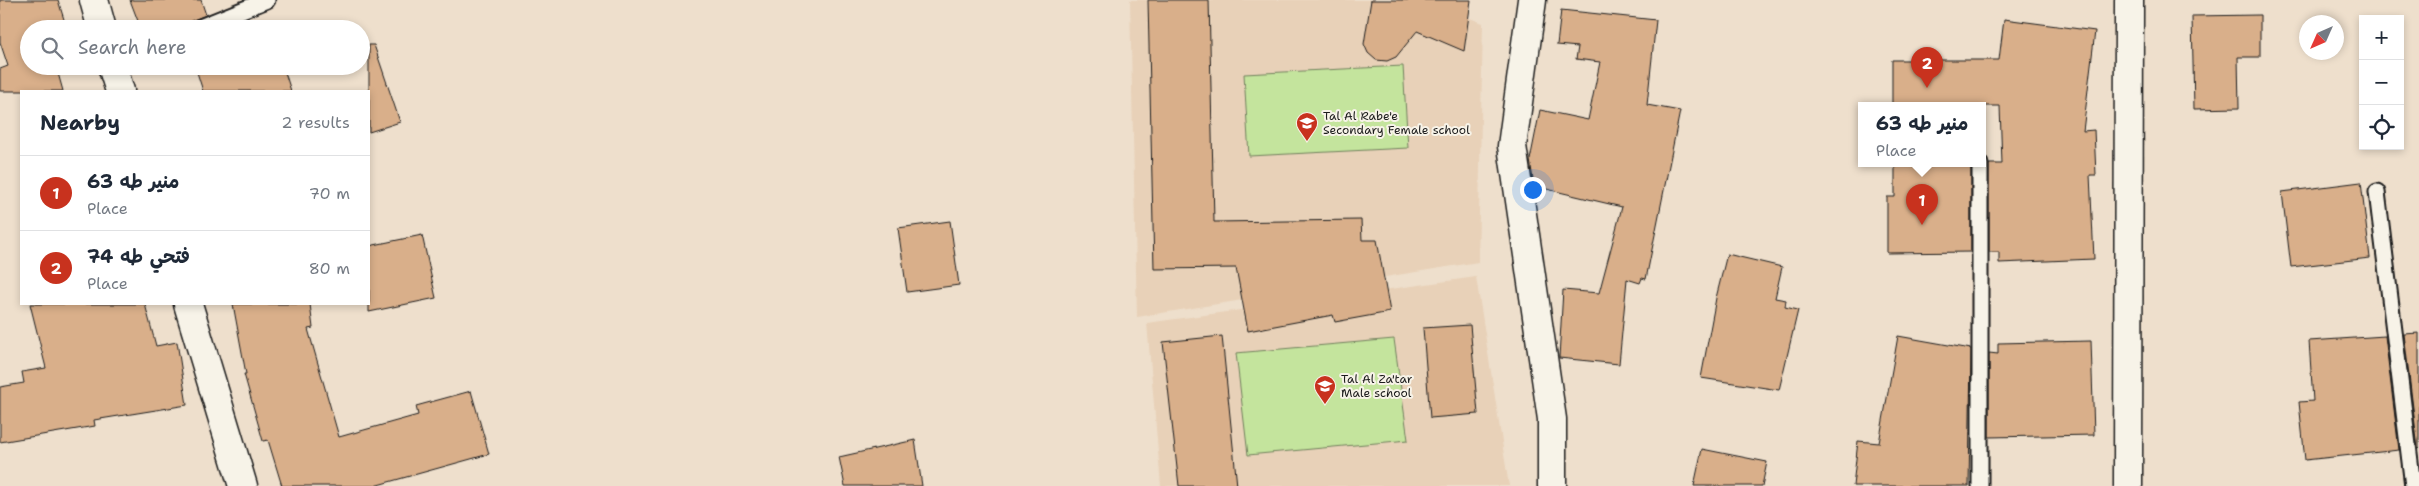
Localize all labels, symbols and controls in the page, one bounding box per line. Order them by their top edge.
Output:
north arrow [2299,15,2344,60]
map controls [2359,15,2404,150]
button: + [2359,15,2404,60]
search box [20,20,370,75]
icon: search [38,34,66,62]
text: Search here [78,35,187,60]
pin: 2 [1911,47,1943,88]
button: − [2359,60,2404,105]
popup [1858,102,1986,167]
button: locate [2359,105,2404,150]
place label: Tal Al Rabe'e Secondary Female school [1323,108,1470,138]
text: Nearby [40,109,120,137]
school or university icon: Tal Al Rabe'e Secondary Female school [1295,111,1319,142]
text: منير طه 63 [1876,111,1968,136]
text: 2 results [281,112,350,133]
text: Place [1876,140,1917,161]
text: منير طه 63 [87,169,179,194]
your location [1520,177,1546,203]
text: 1 [52,183,60,204]
text: 70 m [309,183,350,204]
pin: 1 [1906,184,1938,225]
text: Place [87,198,128,219]
text: فتحي طه 74 [87,244,190,269]
text: 2 [50,258,62,279]
text: 80 m [309,258,350,279]
text: Place [87,273,128,294]
place label: Tal Al Za'tar Male school [1341,371,1413,401]
school or university icon: Tal Al Za'tar Male school [1313,374,1337,405]

